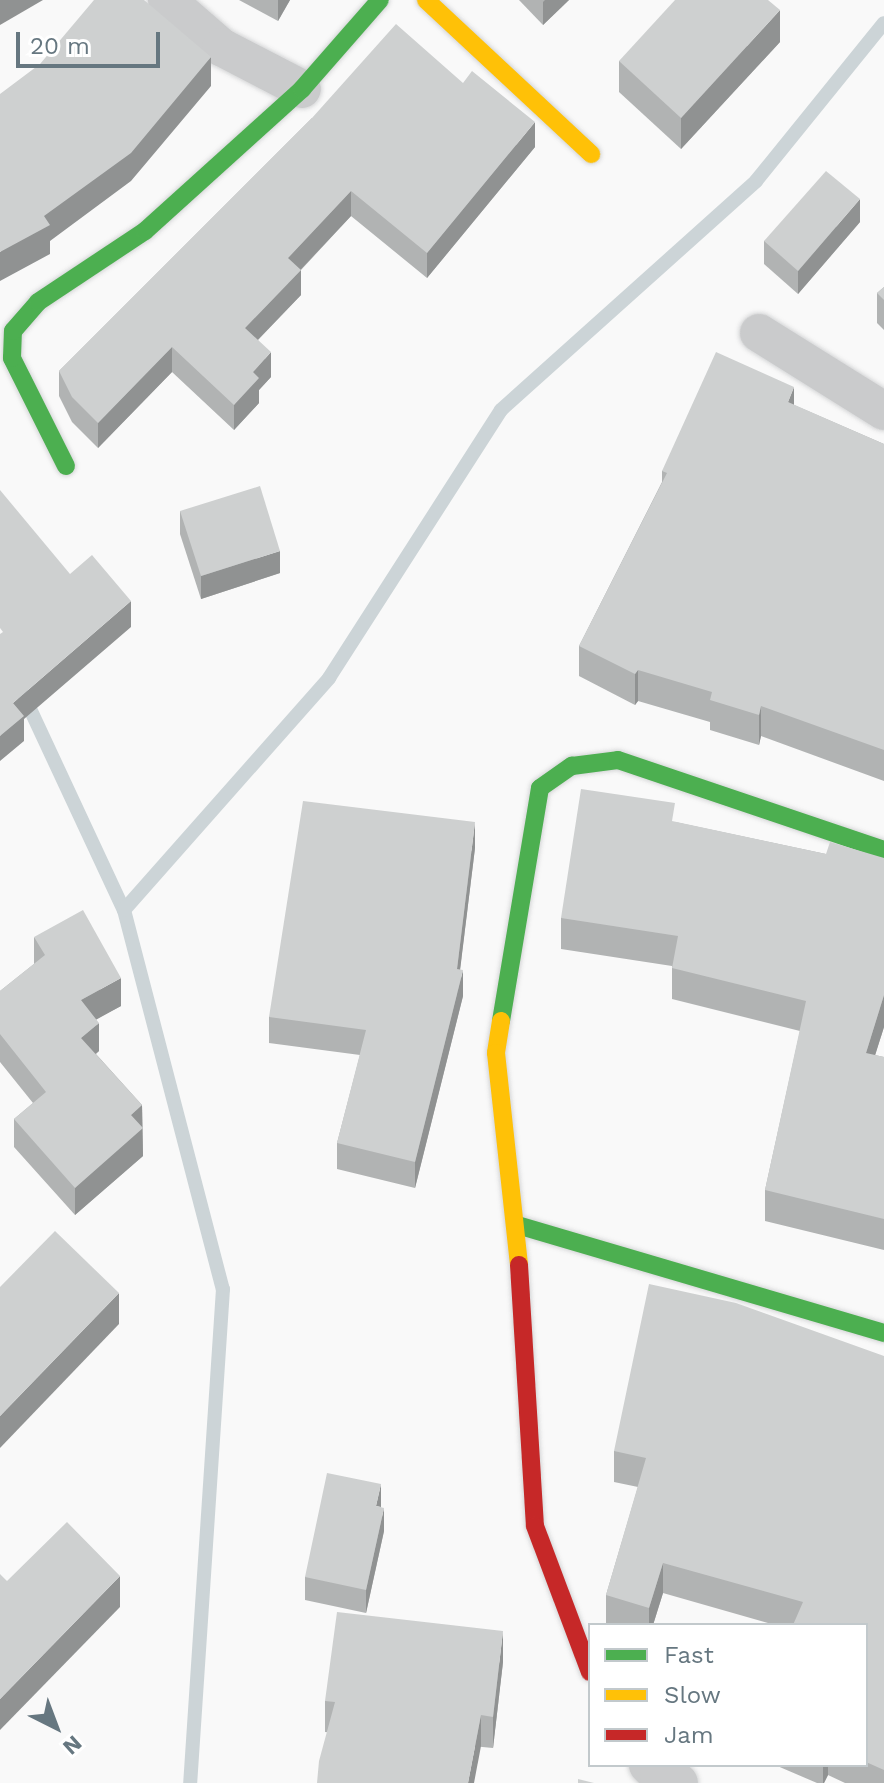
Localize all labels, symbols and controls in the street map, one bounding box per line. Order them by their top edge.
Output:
scale bar [20,16,164,66]
text: 20 m [30,32,90,60]
legend [588,1623,868,1767]
text: Fast [664,1641,714,1669]
text: Slow [664,1681,721,1709]
north arrow [16,1687,96,1767]
text: Jam [664,1721,714,1749]
text: N [58,1730,87,1760]

